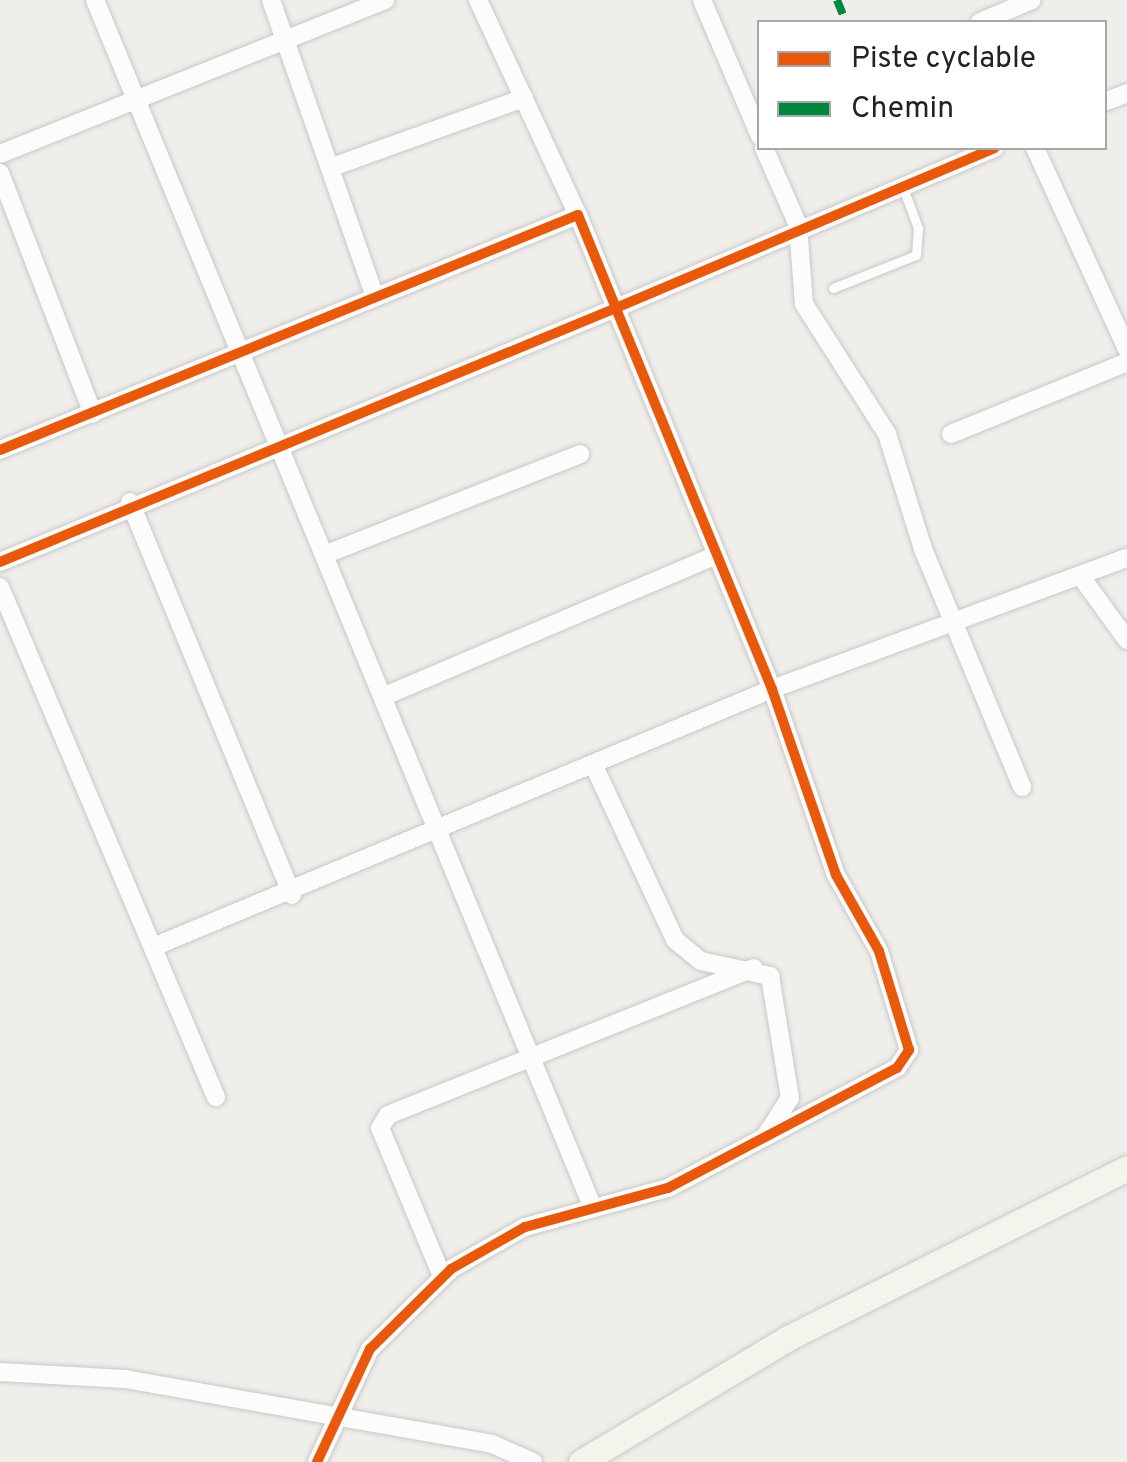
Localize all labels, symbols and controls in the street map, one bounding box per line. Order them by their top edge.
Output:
legend [757,20,1107,150]
text: Piste cyclable [851,41,1036,78]
text: Chemin [851,91,954,128]

